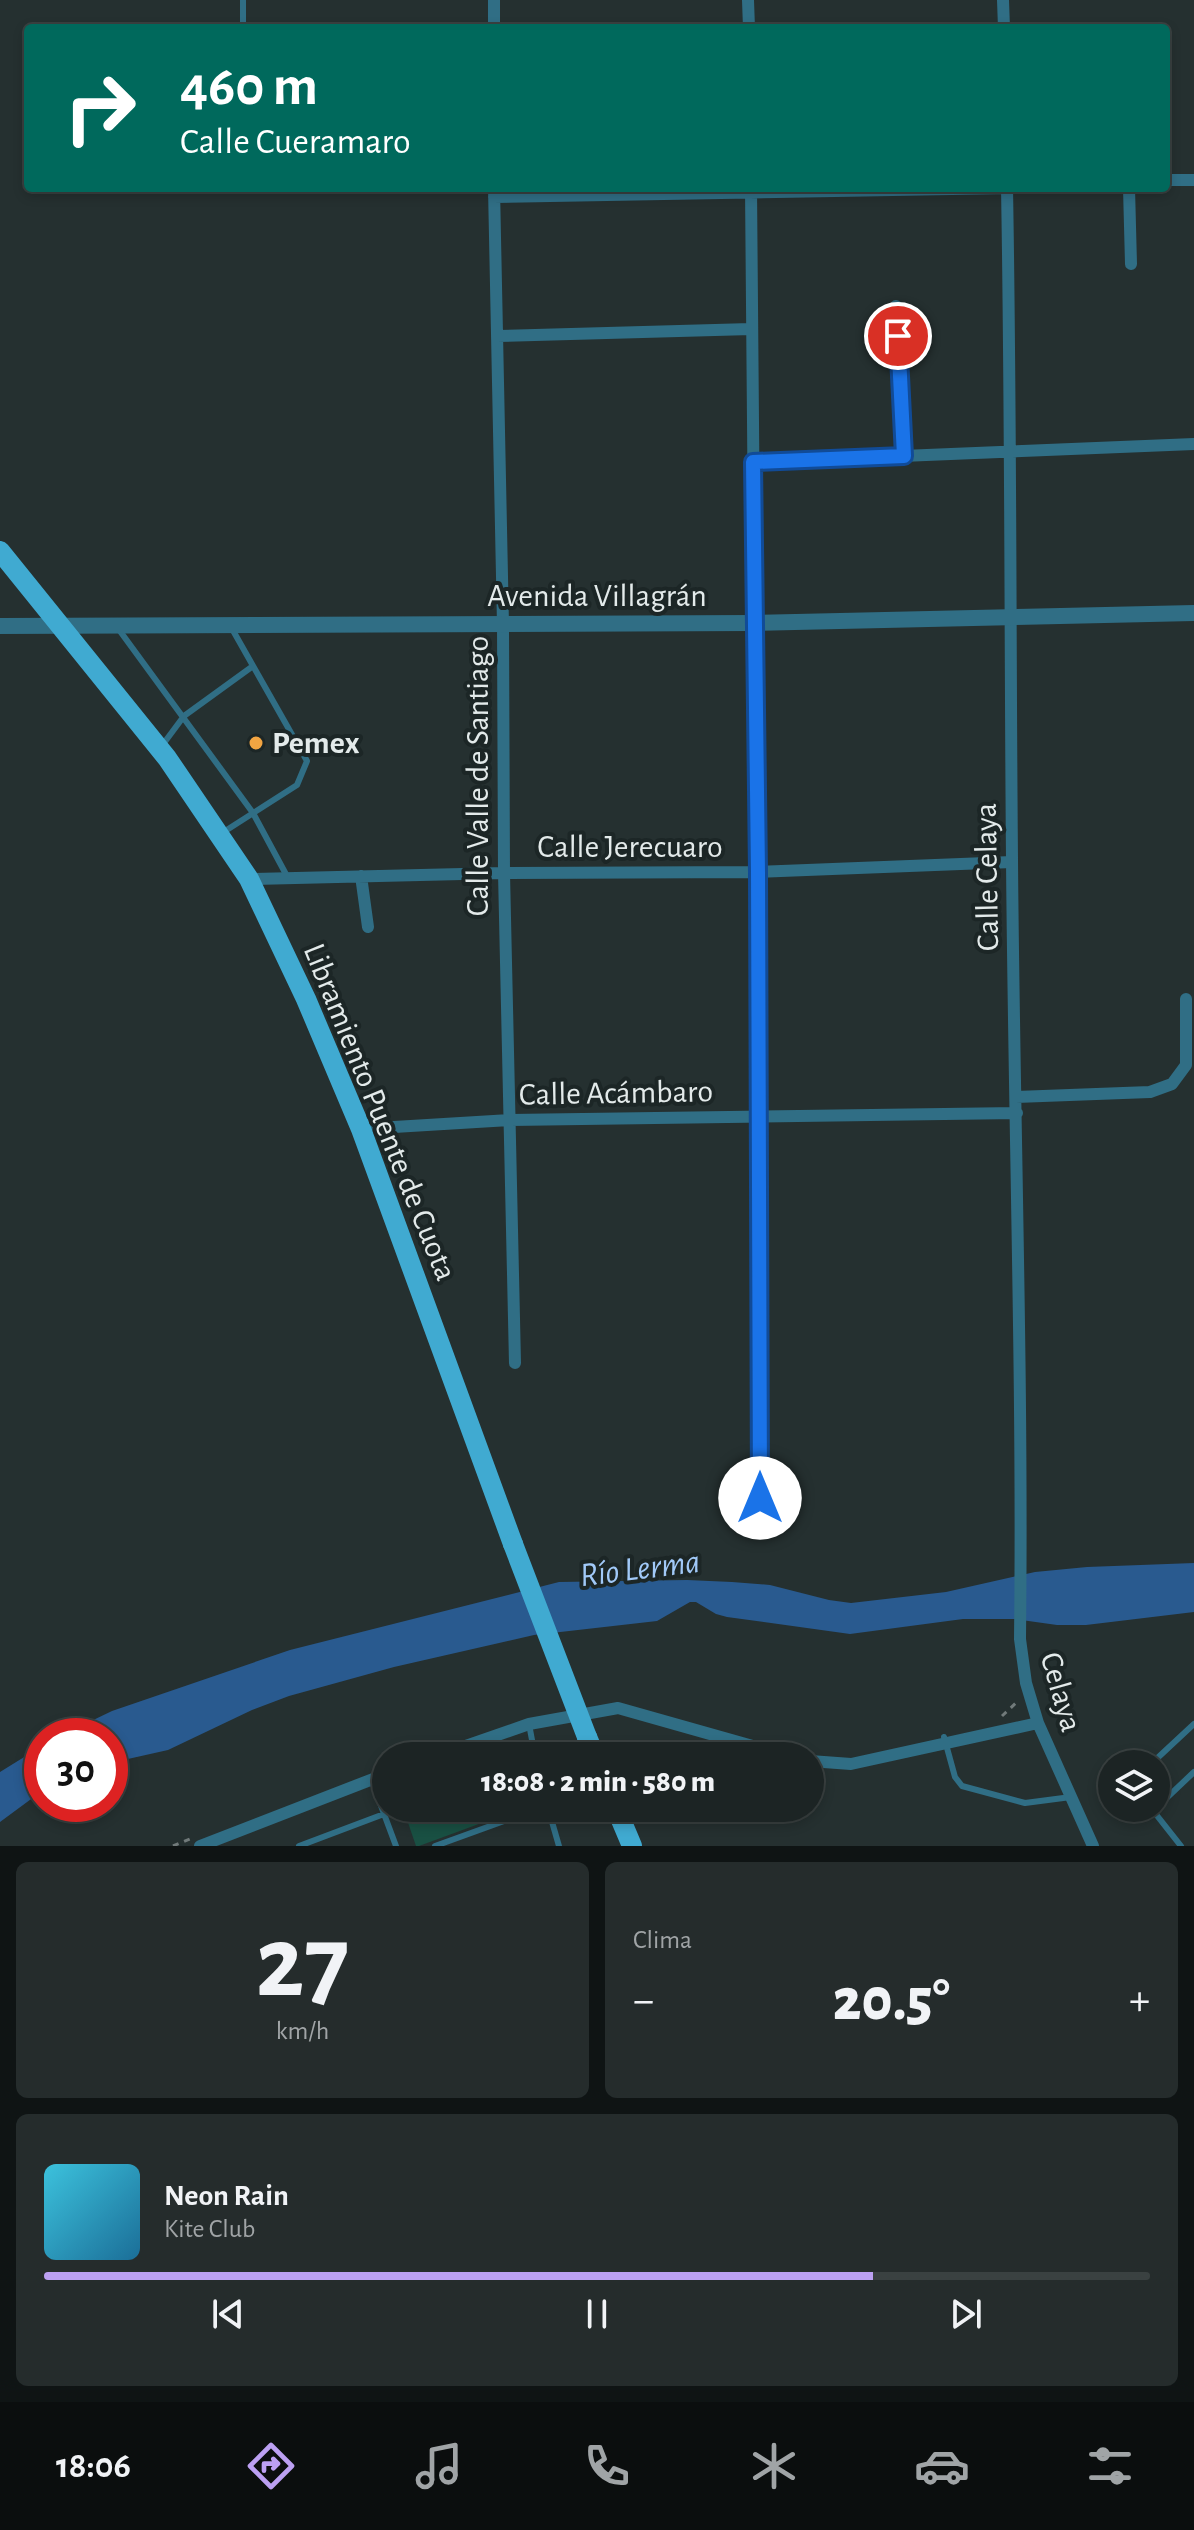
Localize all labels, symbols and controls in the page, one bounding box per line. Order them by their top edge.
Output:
icon: right [48,56,152,160]
text: 460 m [180,59,318,115]
text: Calle Cueramaro [180,124,411,160]
pin [864,302,932,370]
icon: arrive [876,314,920,358]
street label: Avenida Villagrán [487,580,707,612]
street label: Calle Valle de Santiago [462,636,494,916]
place label: Pemex [272,727,360,759]
marker: Pemex [247,734,265,752]
street label: Calle Celaya [970,803,1004,951]
street label: Calle Jerecuaro [537,831,723,863]
street label: Libramiento Puente de Cuota [298,939,462,1285]
street label: Calle Acámbaro [519,1075,713,1111]
position arrow [718,1456,802,1540]
water label: Río Lerma [578,1545,702,1593]
street label: Celaya [1034,1649,1088,1735]
speed limit sign: 30 [24,1718,128,1822]
map controls [1098,1750,1170,1822]
button: layers [1098,1750,1170,1822]
text: 18:08 · 2 min · 580 m [481,1767,715,1797]
text: 27 [256,1912,349,2016]
text: Clima [633,1927,692,1953]
text: 20.5° [833,1971,950,2031]
text: − [633,1979,654,2023]
text: + [1129,1979,1150,2023]
text: km/h [276,2018,329,2044]
text: Neon Rain [164,2181,289,2211]
text: Kite Club [164,2216,255,2242]
icon: previous [206,2292,250,2336]
icon: pause [575,2292,619,2336]
icon: next [944,2292,988,2336]
icon: directions [243,2438,299,2494]
icon: music [411,2438,467,2494]
icon: phone [579,2438,635,2494]
icon: climate [746,2438,802,2494]
icon: car [914,2438,970,2494]
icon: filters [1082,2438,1138,2494]
text: 18:06 [56,2448,131,2484]

